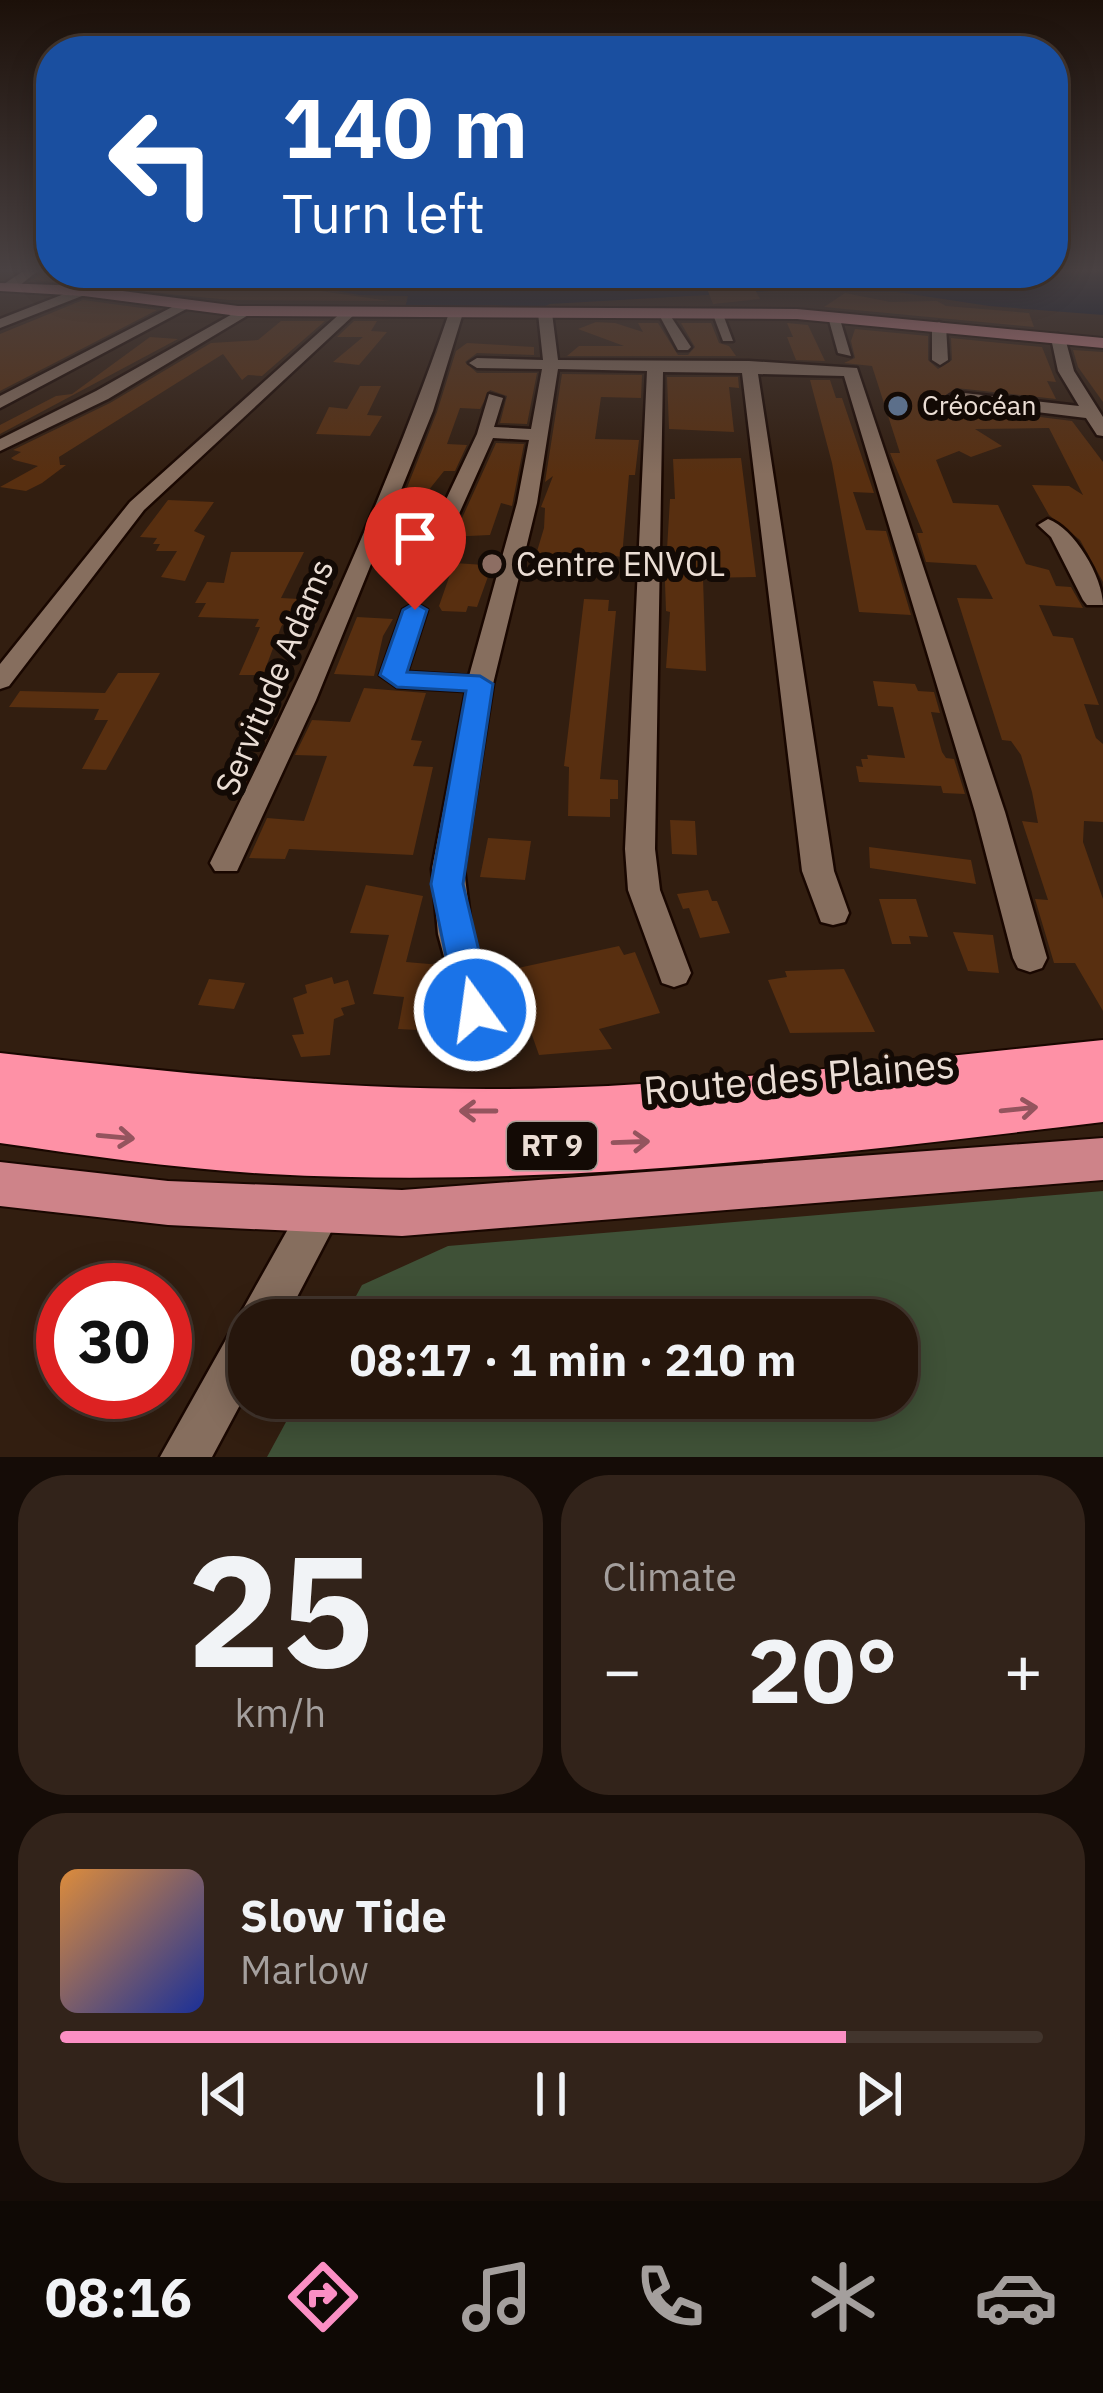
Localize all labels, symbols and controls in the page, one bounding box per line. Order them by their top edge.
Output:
text: 140 m [282,72,528,181]
icon: left [84,84,240,240]
text: Turn left [282,178,485,248]
place label: Créocéan [922,387,1036,422]
marker: Créocéan [885,393,911,419]
pin [364,487,466,610]
icon: arrive [382,505,448,571]
place label: Centre ENVOL [516,542,725,585]
marker: Centre ENVOL [479,551,505,577]
street label: Servitude Adams [204,552,343,801]
position arrow [412,947,538,1073]
street label: Route des Plaines [641,1037,957,1116]
one-way arrow [999,1097,1038,1119]
one-way arrow [459,1100,498,1122]
road number: RT 9 [507,1122,597,1170]
one-way arrow [95,1126,134,1149]
one-way arrow [611,1130,650,1153]
speed limit sign: 30 [36,1263,192,1419]
text: 08:17 · 1 min · 210 m [350,1330,796,1388]
text: 25 [187,1507,374,1710]
text: Climate [603,1551,737,1602]
text: 20° [748,1611,898,1728]
text: − [603,1626,642,1712]
text: + [1003,1626,1043,1712]
text: km/h [234,1687,326,1738]
text: Slow Tide [240,1886,447,1944]
text: Marlow [240,1944,369,1995]
icon: previous [191,2061,257,2127]
icon: pause [518,2061,584,2127]
icon: next [846,2061,912,2127]
icon: directions [281,2255,365,2339]
icon: music [455,2255,539,2339]
icon: phone [628,2255,712,2339]
icon: climate [801,2255,885,2339]
icon: car [974,2255,1058,2339]
text: 08:16 [45,2262,192,2332]

